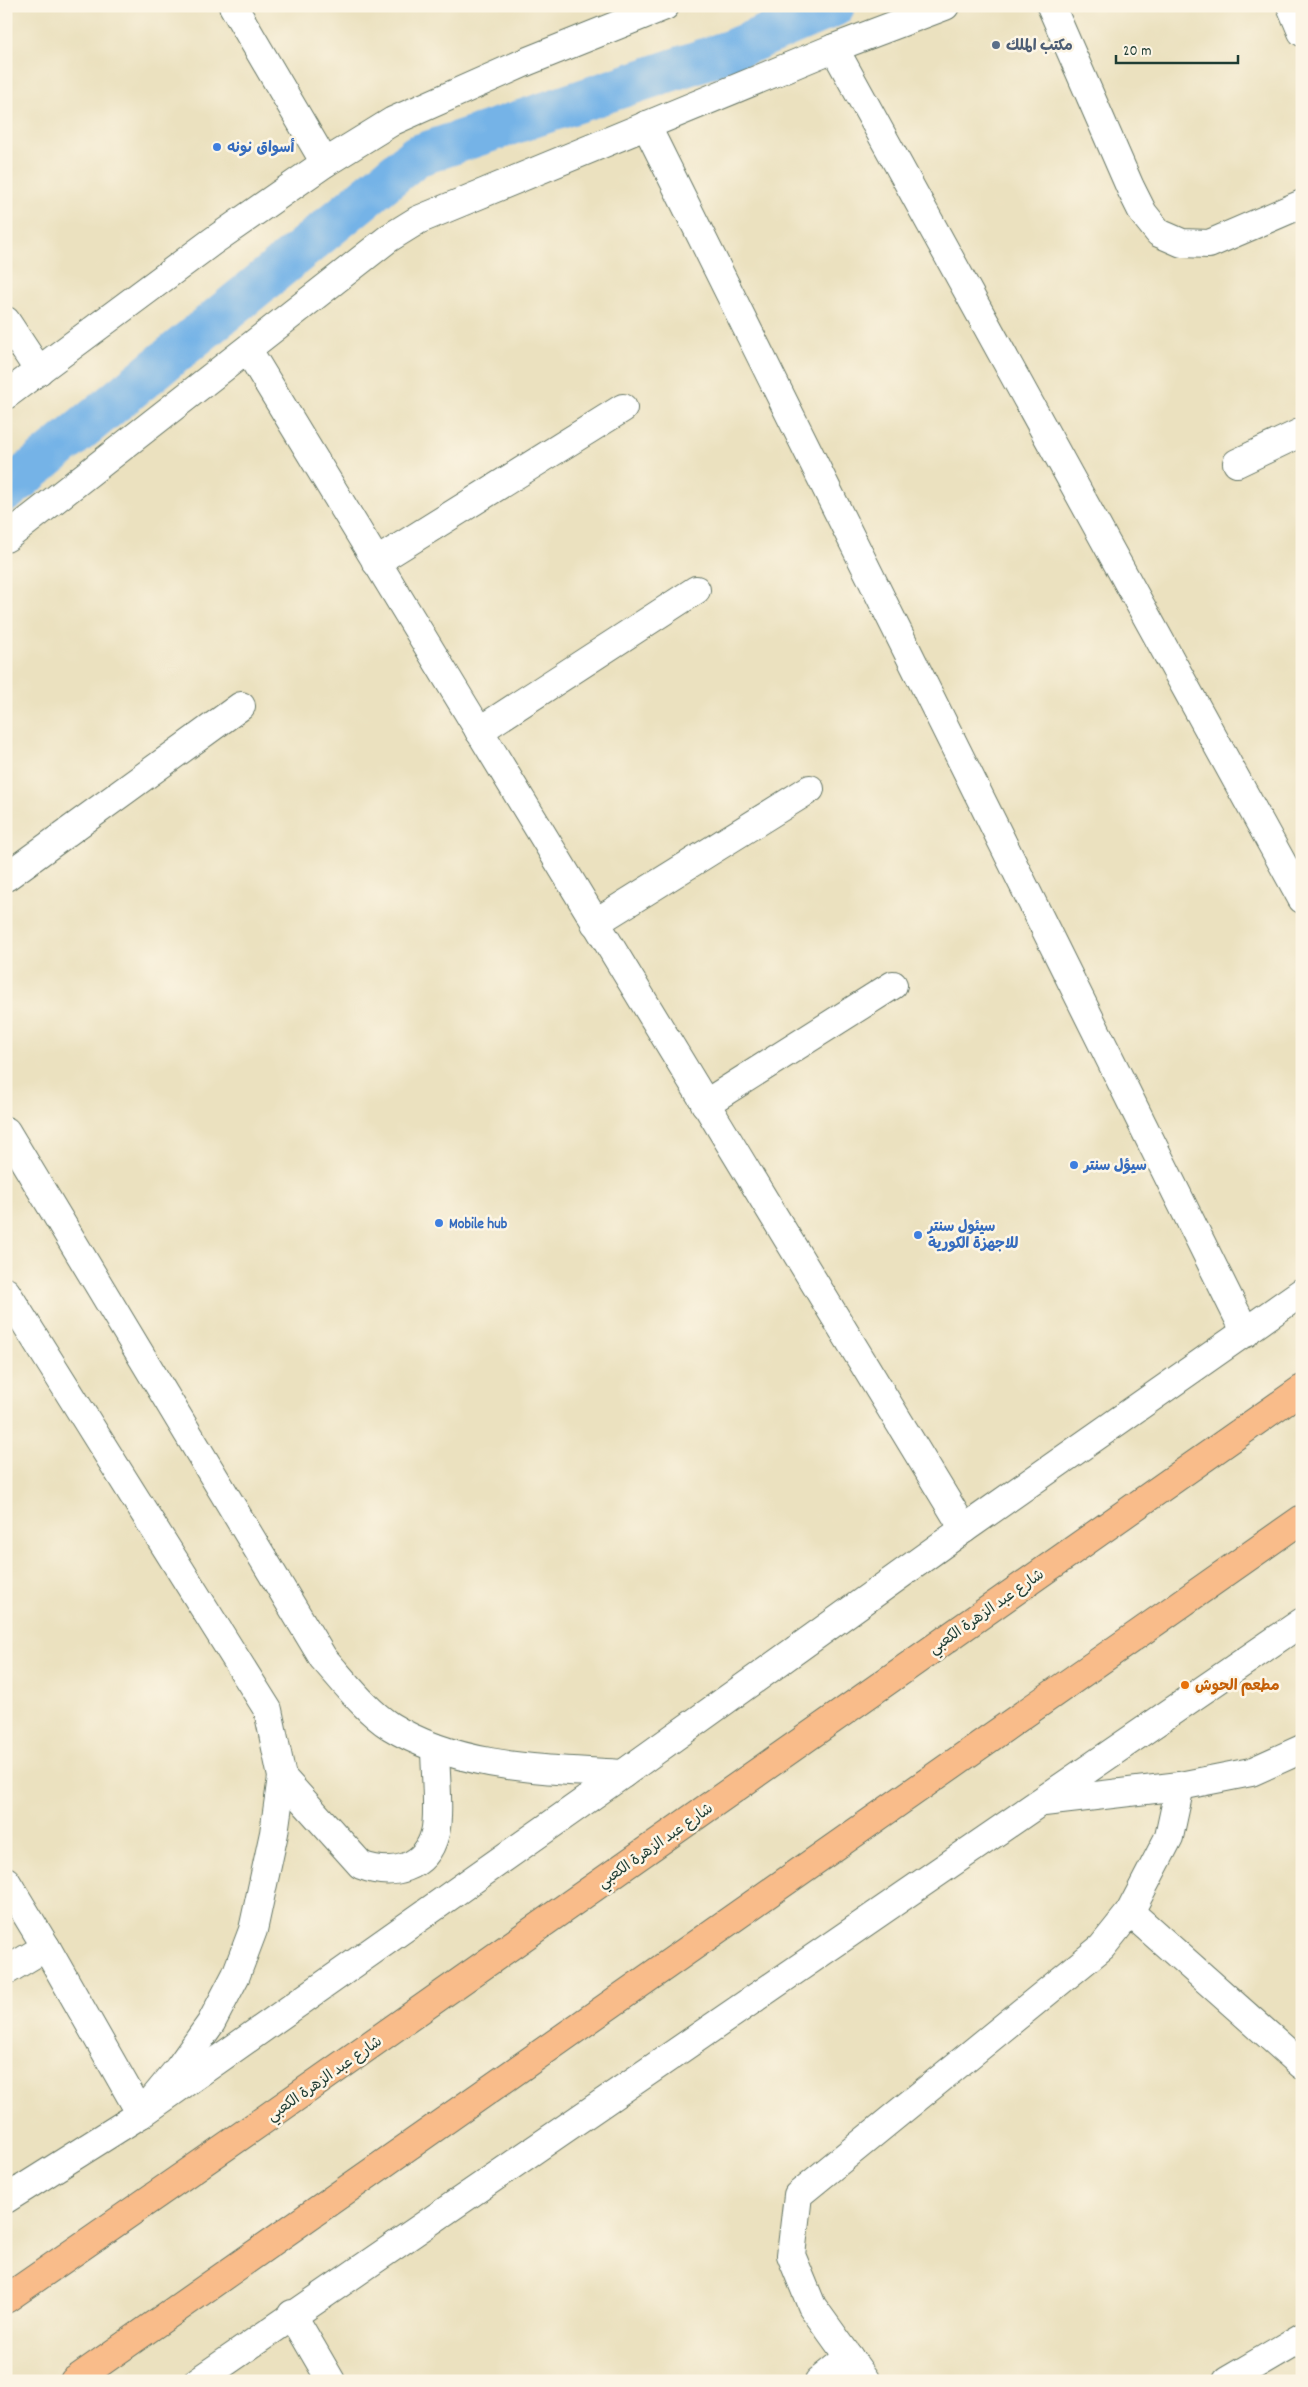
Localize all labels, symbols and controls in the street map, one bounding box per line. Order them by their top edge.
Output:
scale bar [1116,32,1238,64]
place label: مكتب الملك [1006,36,1073,58]
marker: مكتب الملك [990,39,1002,51]
text: 20 m [1123,41,1151,63]
place label: أسواق نونه [227,137,296,160]
marker: أسواق نونه [211,141,223,153]
place label: سيؤل سنتر [1082,1156,1147,1178]
marker: سيؤل سنتر [1068,1159,1080,1171]
place label: Mobile hub [449,1214,508,1236]
marker: Mobile hub [433,1217,445,1229]
place label: سيئول سنتر للاجهزة الكورية [926,1217,1018,1256]
marker: سيئول سنتر للاجهزة الكورية [912,1229,924,1241]
street label: شارع عبد الزهرة الكعبي [925,1565,1049,1661]
place label: مطعم الحوش [1195,1676,1280,1698]
marker: مطعم الحوش [1179,1679,1191,1691]
street label: شارع عبد الزهرة الكعبي [594,1799,718,1895]
street label: شارع عبد الزهرة الكعبي [263,2032,387,2128]

